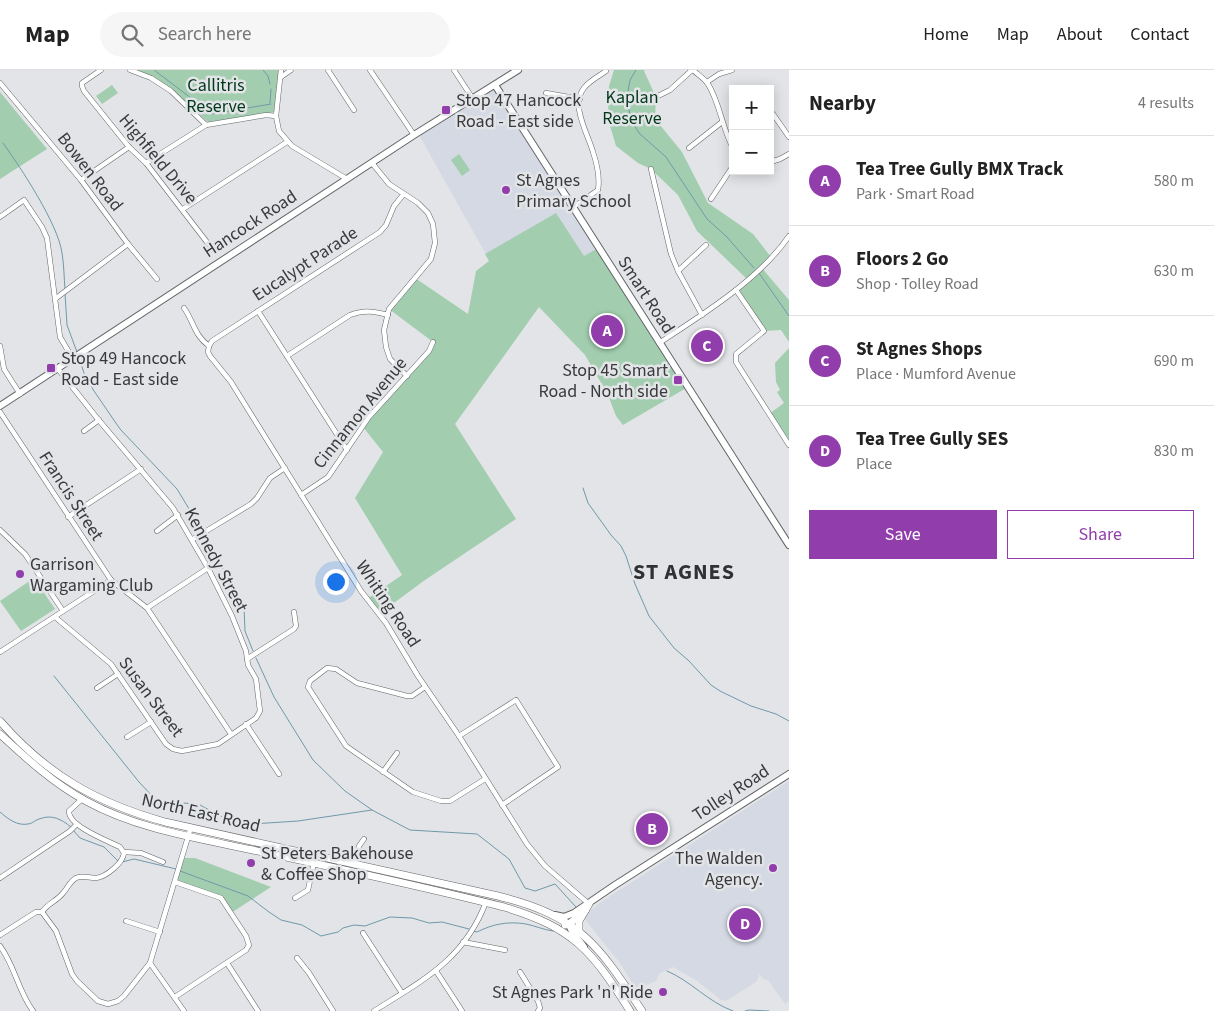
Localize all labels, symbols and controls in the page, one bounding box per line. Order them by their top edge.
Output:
search box [100,12,450,57]
text: Map [25,17,70,52]
icon: search [118,21,146,49]
text: Search here [158,21,251,48]
text: Home [923,22,969,47]
text: Map [997,22,1029,47]
text: About [1057,22,1102,47]
text: Contact [1130,22,1189,47]
park label: Callitris Reserve [186,73,246,119]
park label: Kaplan Reserve [602,85,662,131]
map controls [729,85,774,175]
button: + [729,85,774,130]
place label: Stop 47 Hancock Road - East side [456,88,581,134]
text: Nearby [809,88,876,118]
text: 4 results [1138,92,1194,114]
marker: Stop 47 Hancock Road - East side [440,104,452,116]
street label: Highfield Drive [113,109,203,210]
street label: Bowen Road [51,127,129,217]
button: − [729,130,774,175]
text: Tea Tree Gully BMX Track [856,156,1063,183]
place label: St Agnes Primary School [516,168,631,214]
text: A [820,170,830,192]
text: 580 m [1154,170,1194,192]
text: Park · Smart Road [856,183,975,205]
street label: Hancock Road [198,184,302,264]
marker: St Agnes Primary School [500,184,512,196]
street label: Eucalypt Parade [247,221,363,307]
text: Floors 2 Go [856,246,949,273]
street label: Smart Road [612,251,680,339]
text: B [820,260,830,282]
text: 630 m [1154,260,1194,282]
text: Shop · Tolley Road [856,273,979,295]
pin: A [591,312,623,350]
pin: C [691,327,723,365]
text: St Agnes Shops [856,336,982,363]
place label: Stop 49 Hancock Road - East side [61,346,186,392]
text: C [820,350,830,372]
text: 690 m [1154,350,1194,372]
street label: Cinnamon Avenue [307,352,413,474]
place label: Stop 45 Smart Road - North side [539,358,668,404]
marker: Stop 49 Hancock Road - East side [45,362,57,374]
text: Place · Mumford Avenue [856,363,1016,385]
marker: Stop 45 Smart Road - North side [672,374,684,386]
text: Tea Tree Gully SES [856,426,1008,453]
text: D [820,440,830,462]
text: 830 m [1154,440,1194,462]
street label: Francis Street [33,446,109,546]
text: Place [856,453,892,475]
street label: Kennedy Street [178,503,254,617]
button: Save [809,510,997,559]
button: Share [1007,510,1194,559]
place label: Garrison Wargaming Club [30,552,153,598]
street label: Whiting Road [350,556,426,652]
district label: ST AGNES [633,556,735,588]
marker: Garrison Wargaming Club [14,568,26,580]
your location [323,569,349,595]
street label: Susan Street [113,652,189,742]
street label: Tolley Road [688,759,774,827]
street label: North East Road [139,787,263,839]
pin: B [636,810,668,848]
place label: St Peters Bakehouse & Coffee Shop [261,841,414,887]
place label: The Walden Agency. [675,846,763,892]
marker: St Peters Bakehouse & Coffee Shop [245,857,257,869]
marker: The Walden Agency. [767,862,779,874]
pin: D [729,905,761,943]
place label: St Agnes Park 'n' Ride [492,980,653,1005]
marker: St Agnes Park 'n' Ride [657,986,669,998]

